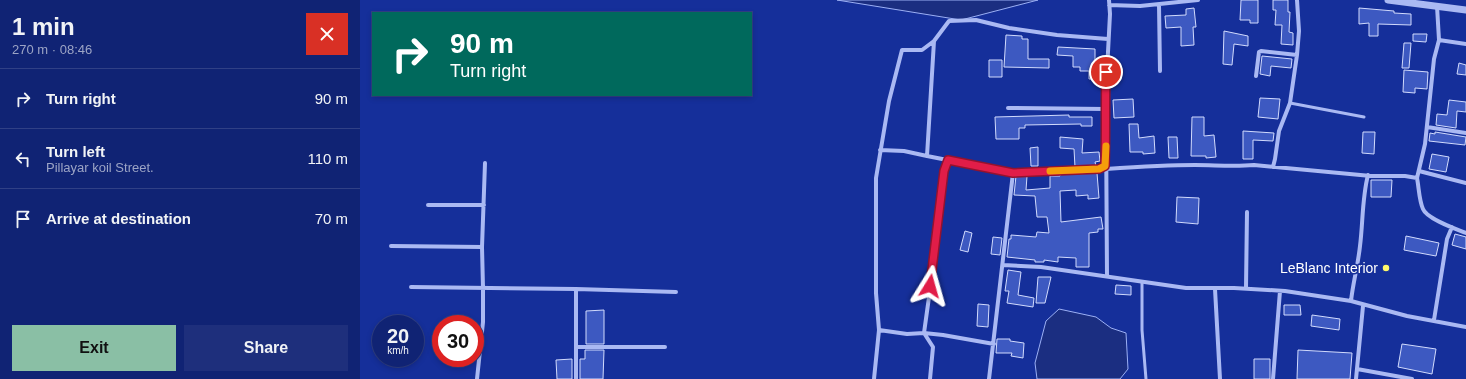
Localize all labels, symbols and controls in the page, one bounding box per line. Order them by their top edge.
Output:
text: 1 min [12,13,75,40]
button: close [306,13,348,55]
icon: right [384,28,436,80]
text: 90 m [450,28,514,59]
text: 270 m · 08:46 [12,42,92,57]
pin [1089,55,1123,89]
text: Turn right [450,61,526,81]
icon: arrive [1095,61,1117,83]
icon: right [12,88,34,110]
text: Turn right [46,90,116,107]
text: 90 m [315,90,348,107]
text: Turn left [46,143,105,160]
icon: left [12,148,34,170]
text: 110 m [307,150,348,167]
text: Pillayar koil Street. [46,160,154,175]
icon: arrive [12,208,34,230]
text: Arrive at destination [46,210,191,227]
text: 70 m [315,210,348,227]
place label: LeBlanc Interior [1280,260,1378,276]
marker: LeBlanc Interior [1381,263,1391,273]
position arrow [909,265,951,307]
speed limit sign: 30 [432,315,484,367]
button: Exit [12,325,176,371]
button: Share [184,325,348,371]
text: 20 [387,325,409,347]
text: km/h [387,345,409,356]

